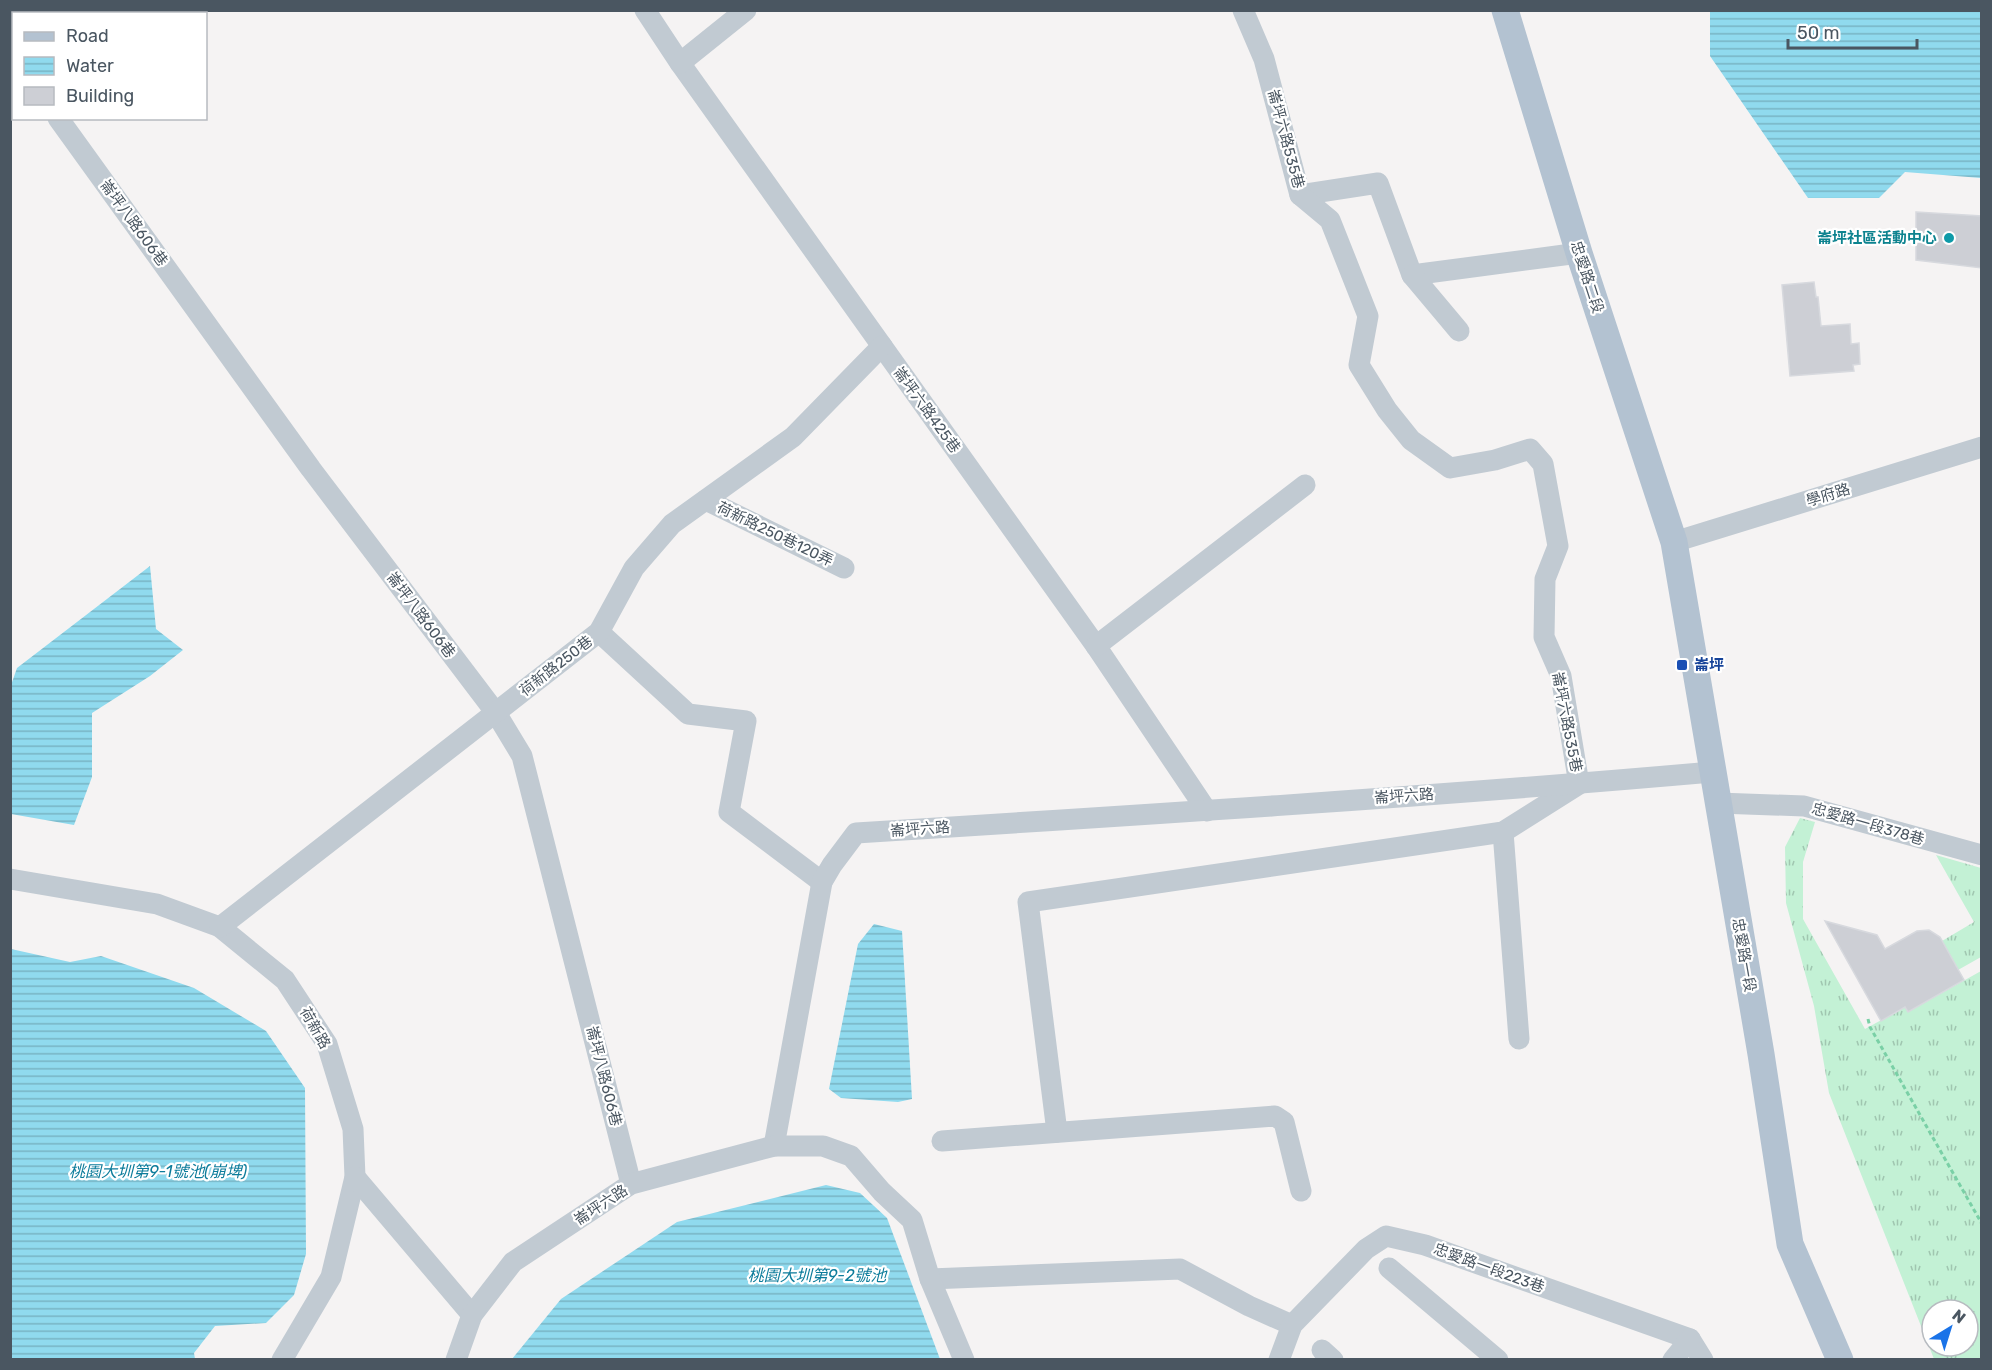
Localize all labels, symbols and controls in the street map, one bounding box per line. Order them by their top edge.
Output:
legend [12,12,207,120]
scale bar [1788,12,1917,50]
text: 50 m [1797,22,1840,44]
text: Road [66,25,109,47]
text: Water [66,55,114,77]
text: Building [66,85,134,107]
street label: 崙坪六路535巷 [1264,87,1308,191]
street label: 崙坪八路606巷 [97,176,171,270]
place label: 崙坪社區活動中心 [1817,229,1937,247]
marker: 崙坪社區活動中心 [1942,231,1956,245]
street label: 忠愛路二段 [1567,239,1607,315]
street label: 崙坪六路425巷 [890,363,964,457]
street label: 學府路 [1804,480,1852,510]
street label: 荷新路250巷120弄 [714,498,836,570]
street label: 崙坪八路606巷 [383,569,459,661]
street label: 荷新路250巷 [516,632,596,700]
place label: 崙坪 [1694,656,1724,674]
marker: 崙坪 [1675,658,1689,672]
street label: 崙坪六路535巷 [1548,670,1586,774]
street label: 崙坪六路 [1373,785,1435,807]
street label: 忠愛路一段378巷 [1810,799,1926,849]
street label: 崙坪六路 [889,818,951,840]
street label: 忠愛路一段 [1729,916,1759,994]
street label: 荷新路 [296,1004,334,1052]
street label: 崙坪八路606巷 [583,1024,625,1128]
water label: 桃園大圳第9-1號池(崩埤) [69,1162,248,1181]
street label: 崙坪六路 [571,1181,631,1229]
street label: 忠愛路一段223巷 [1431,1240,1547,1296]
water label: 桃園大圳第9-2號池 [748,1266,888,1285]
north arrow [1920,1298,1980,1358]
text: N [1949,1306,1969,1328]

